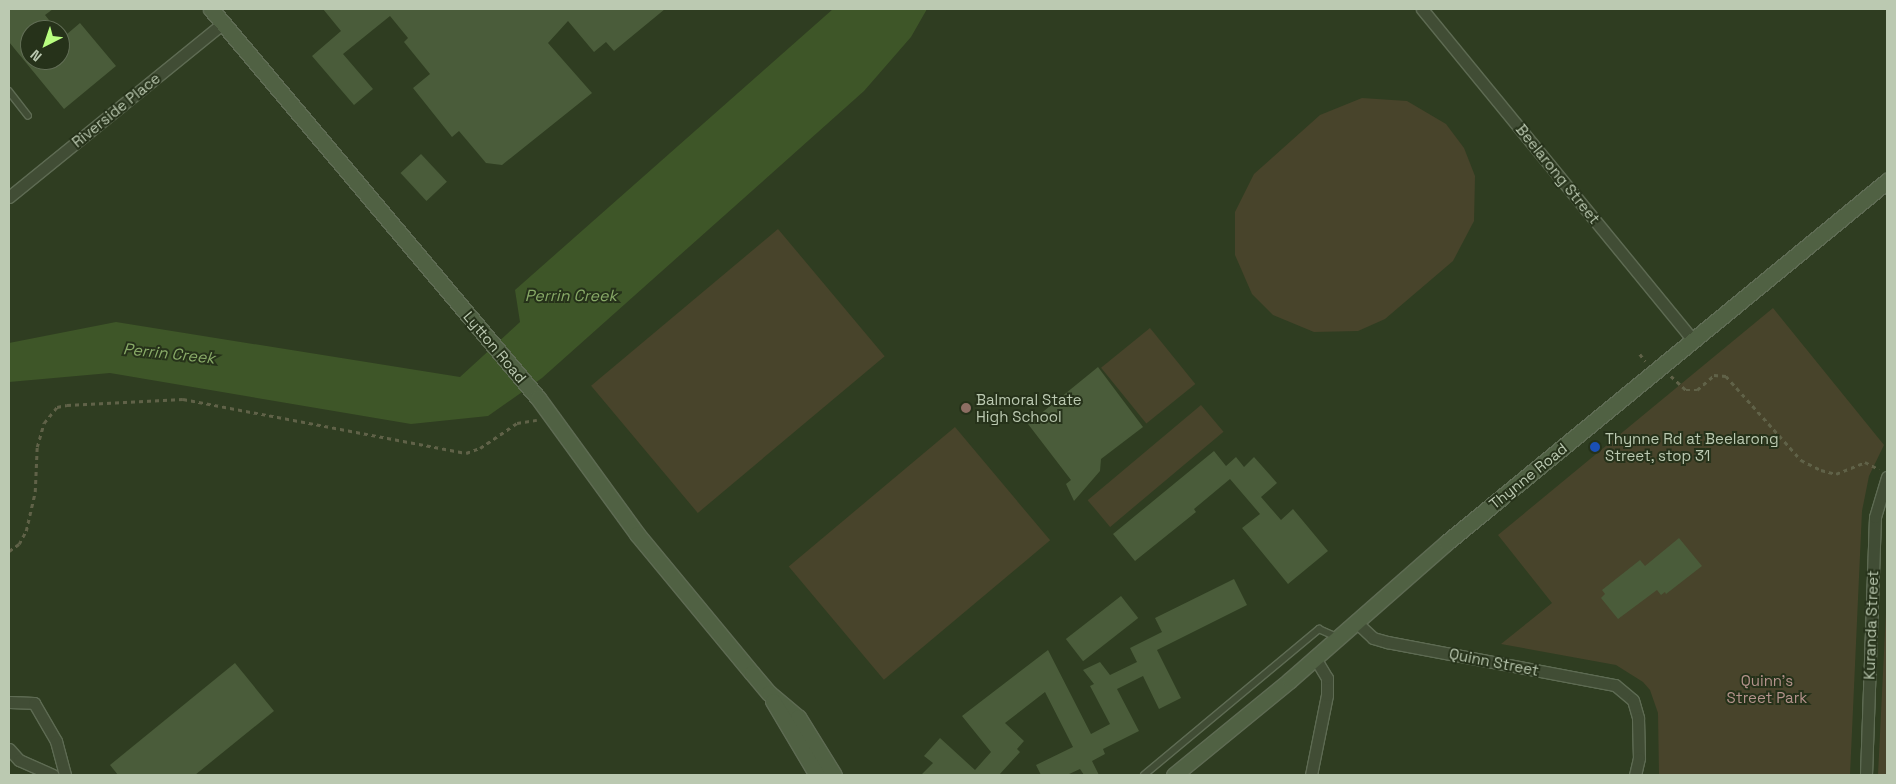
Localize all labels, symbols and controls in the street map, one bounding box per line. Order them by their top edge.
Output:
north arrow [20,20,70,70]
text: N [26,46,45,65]
street label: Riverside Place [68,69,164,151]
street label: Beelarong Street [1512,120,1604,228]
water label: Perrin Creek [525,286,617,306]
street label: Lytton Road [460,307,530,387]
water label: Perrin Creek [122,340,216,368]
place label: Balmoral State High School [976,390,1082,425]
marker: Balmoral State High School [960,402,972,414]
place label: Thynne Rd at Beelarong Street, stop 31 [1605,429,1779,464]
street label: Thynne Road [1485,439,1571,513]
marker: Thynne Rd at Beelarong Street, stop 31 [1589,441,1601,453]
street label: Kuranda Street [1860,570,1882,680]
street label: Quinn Street [1448,644,1540,680]
park label: Quinn's Street Park [1727,671,1807,706]

